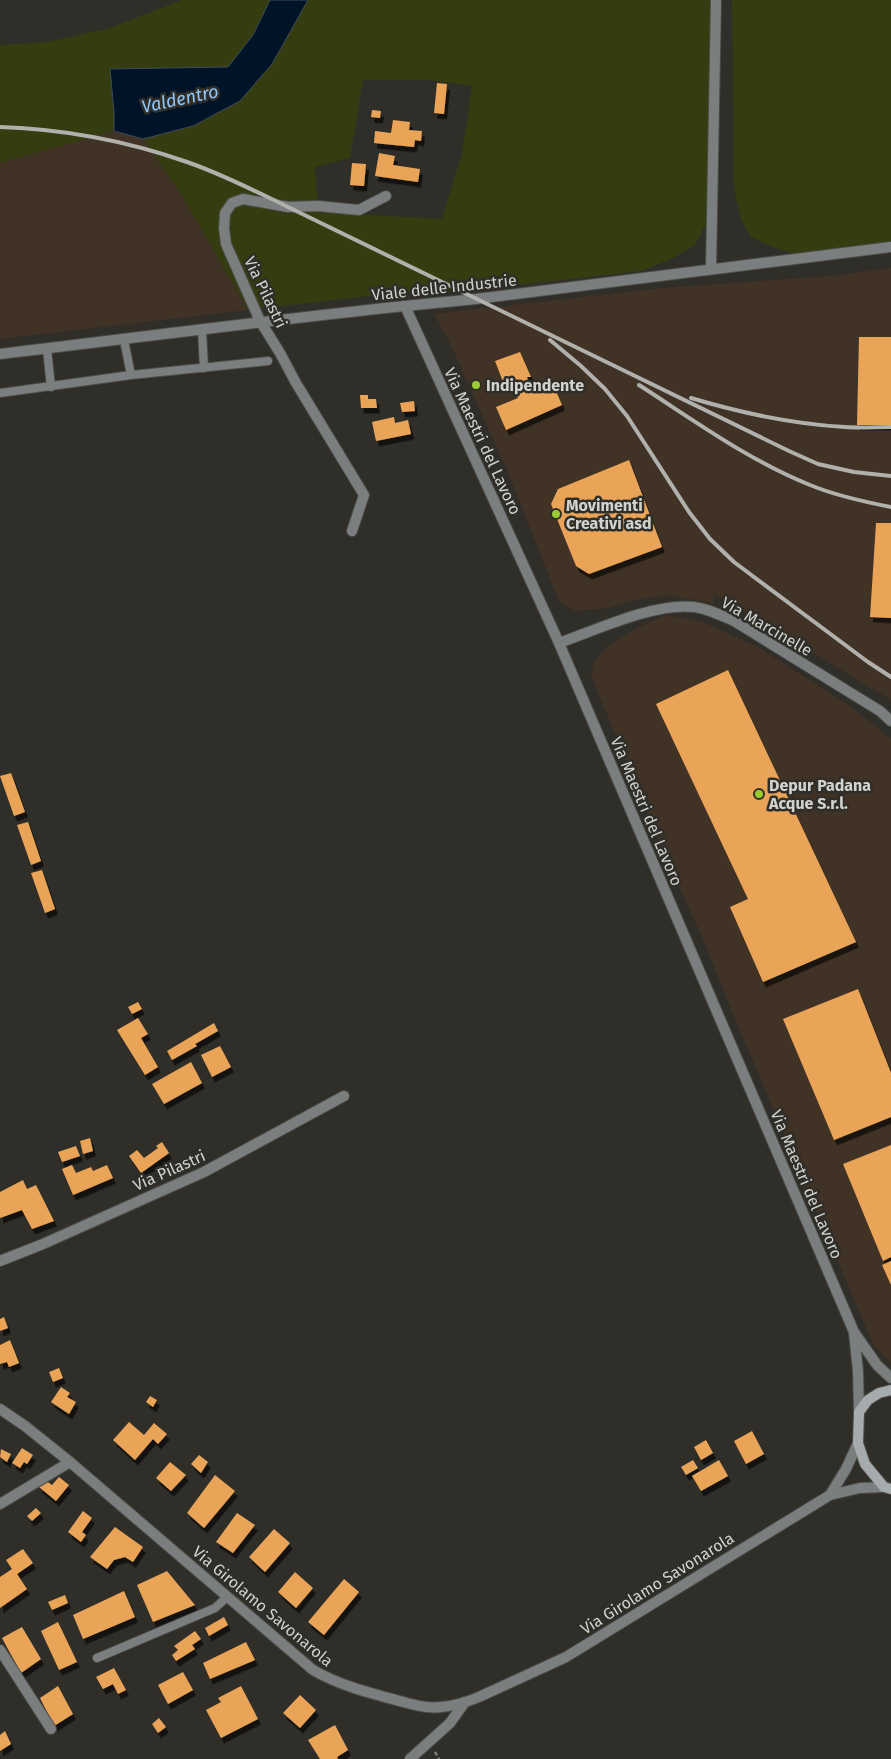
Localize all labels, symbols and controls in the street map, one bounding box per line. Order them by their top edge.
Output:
water label: Valdentro [139,80,221,118]
street label: Via Pilastri [240,253,291,331]
street label: Viale delle Industrie [371,270,517,305]
street label: Via Maestri del Lavoro [440,365,525,518]
place label: Indipendente [486,376,584,395]
marker: Indipendente [470,379,482,391]
place label: Movimenti Creativi asd [566,496,652,533]
marker: Movimenti Creativi asd [550,508,562,520]
street label: Via Marcinelle [718,593,815,660]
street label: Via Maestri del Lavoro [607,734,687,889]
place label: Depur Padana Acque S.r.l. [768,776,871,813]
marker: Depur Padana Acque S.r.l. [753,788,765,800]
street label: Via Maestri del Lavoro [767,1107,847,1262]
street label: Via Pilastri [130,1146,208,1195]
street label: Via Girolamo Savonarola [577,1528,738,1638]
street label: Via Girolamo Savonarola [189,1542,337,1671]

